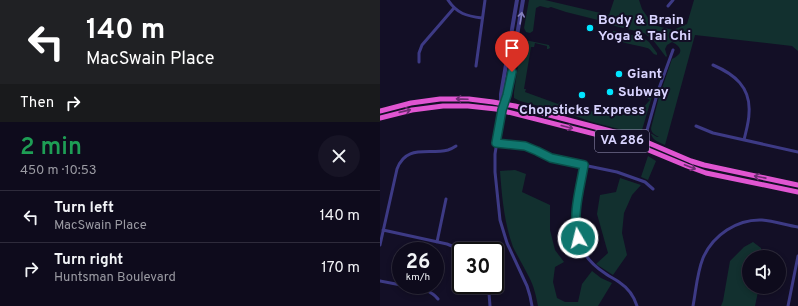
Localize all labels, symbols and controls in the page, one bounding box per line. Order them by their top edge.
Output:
one-way arrow [517,11,525,24]
place label: Body & Brain Yoga & Tai Chi [598,12,691,45]
text: 140 m [86,13,165,49]
icon: left [20,16,72,68]
marker: Body & Brain Yoga & Tai Chi [585,23,595,33]
pin [495,31,529,72]
icon: arrive [501,37,523,59]
text: MacSwain Place [86,48,215,71]
place label: Giant [627,66,662,83]
marker: Giant [614,69,624,79]
place label: Subway [618,84,669,101]
marker: Subway [605,87,615,97]
marker: Chopsticks Express [577,90,587,100]
icon: right [62,92,84,114]
text: Then [20,94,54,113]
one-way arrow [456,95,469,103]
place label: Chopsticks Express [519,102,645,119]
one-way arrow [398,107,411,115]
one-way arrow [560,123,573,131]
road number: VA 286 [595,130,649,152]
text: 2 min [20,133,82,163]
button: close [318,135,360,177]
text: 450 m · 10:53 [20,163,97,179]
one-way arrow [683,164,695,172]
one-way arrow [754,173,767,181]
text: Turn left [54,199,114,218]
icon: left [20,206,42,228]
text: 140 m [320,207,360,226]
position arrow [557,217,599,259]
text: MacSwain Place [54,218,147,234]
speed limit sign: 30 [452,242,504,294]
text: 26 [406,250,430,276]
map controls [742,250,786,294]
button: sound [742,250,786,294]
text: Turn right [54,251,123,270]
icon: right [20,258,42,280]
text: 170 m [321,259,360,278]
text: Huntsman Boulevard [54,270,176,286]
text: km/h [406,271,430,284]

